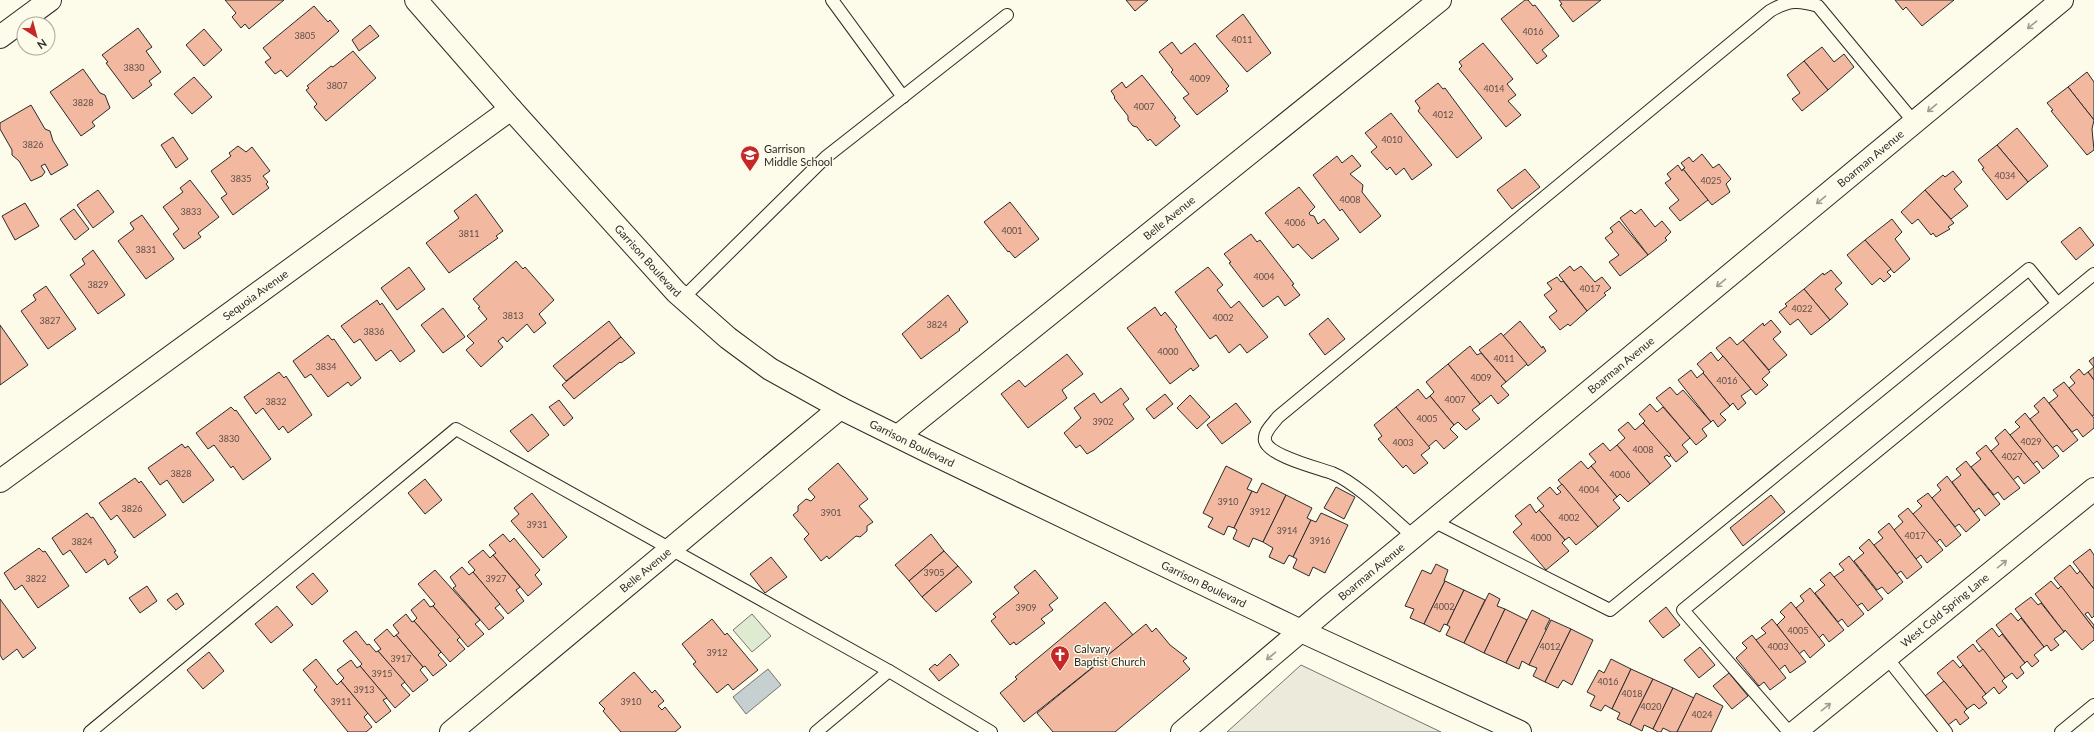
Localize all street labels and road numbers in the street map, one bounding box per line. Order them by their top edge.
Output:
street label: Boarman Avenue [1834,127,1906,189]
street label: Belle Avenue [1140,193,1198,242]
street label: Garrison Boulevard [612,222,684,299]
street label: Sequoia Avenue [220,266,290,323]
street label: Boarman Avenue [1585,333,1657,396]
street label: Garrison Boulevard [868,417,957,469]
street label: Boarman Avenue [1335,540,1407,603]
street label: Belle Avenue [617,544,674,595]
street label: Garrison Boulevard [1159,558,1249,610]
street label: West Cold Spring Lane [1898,570,1991,650]

